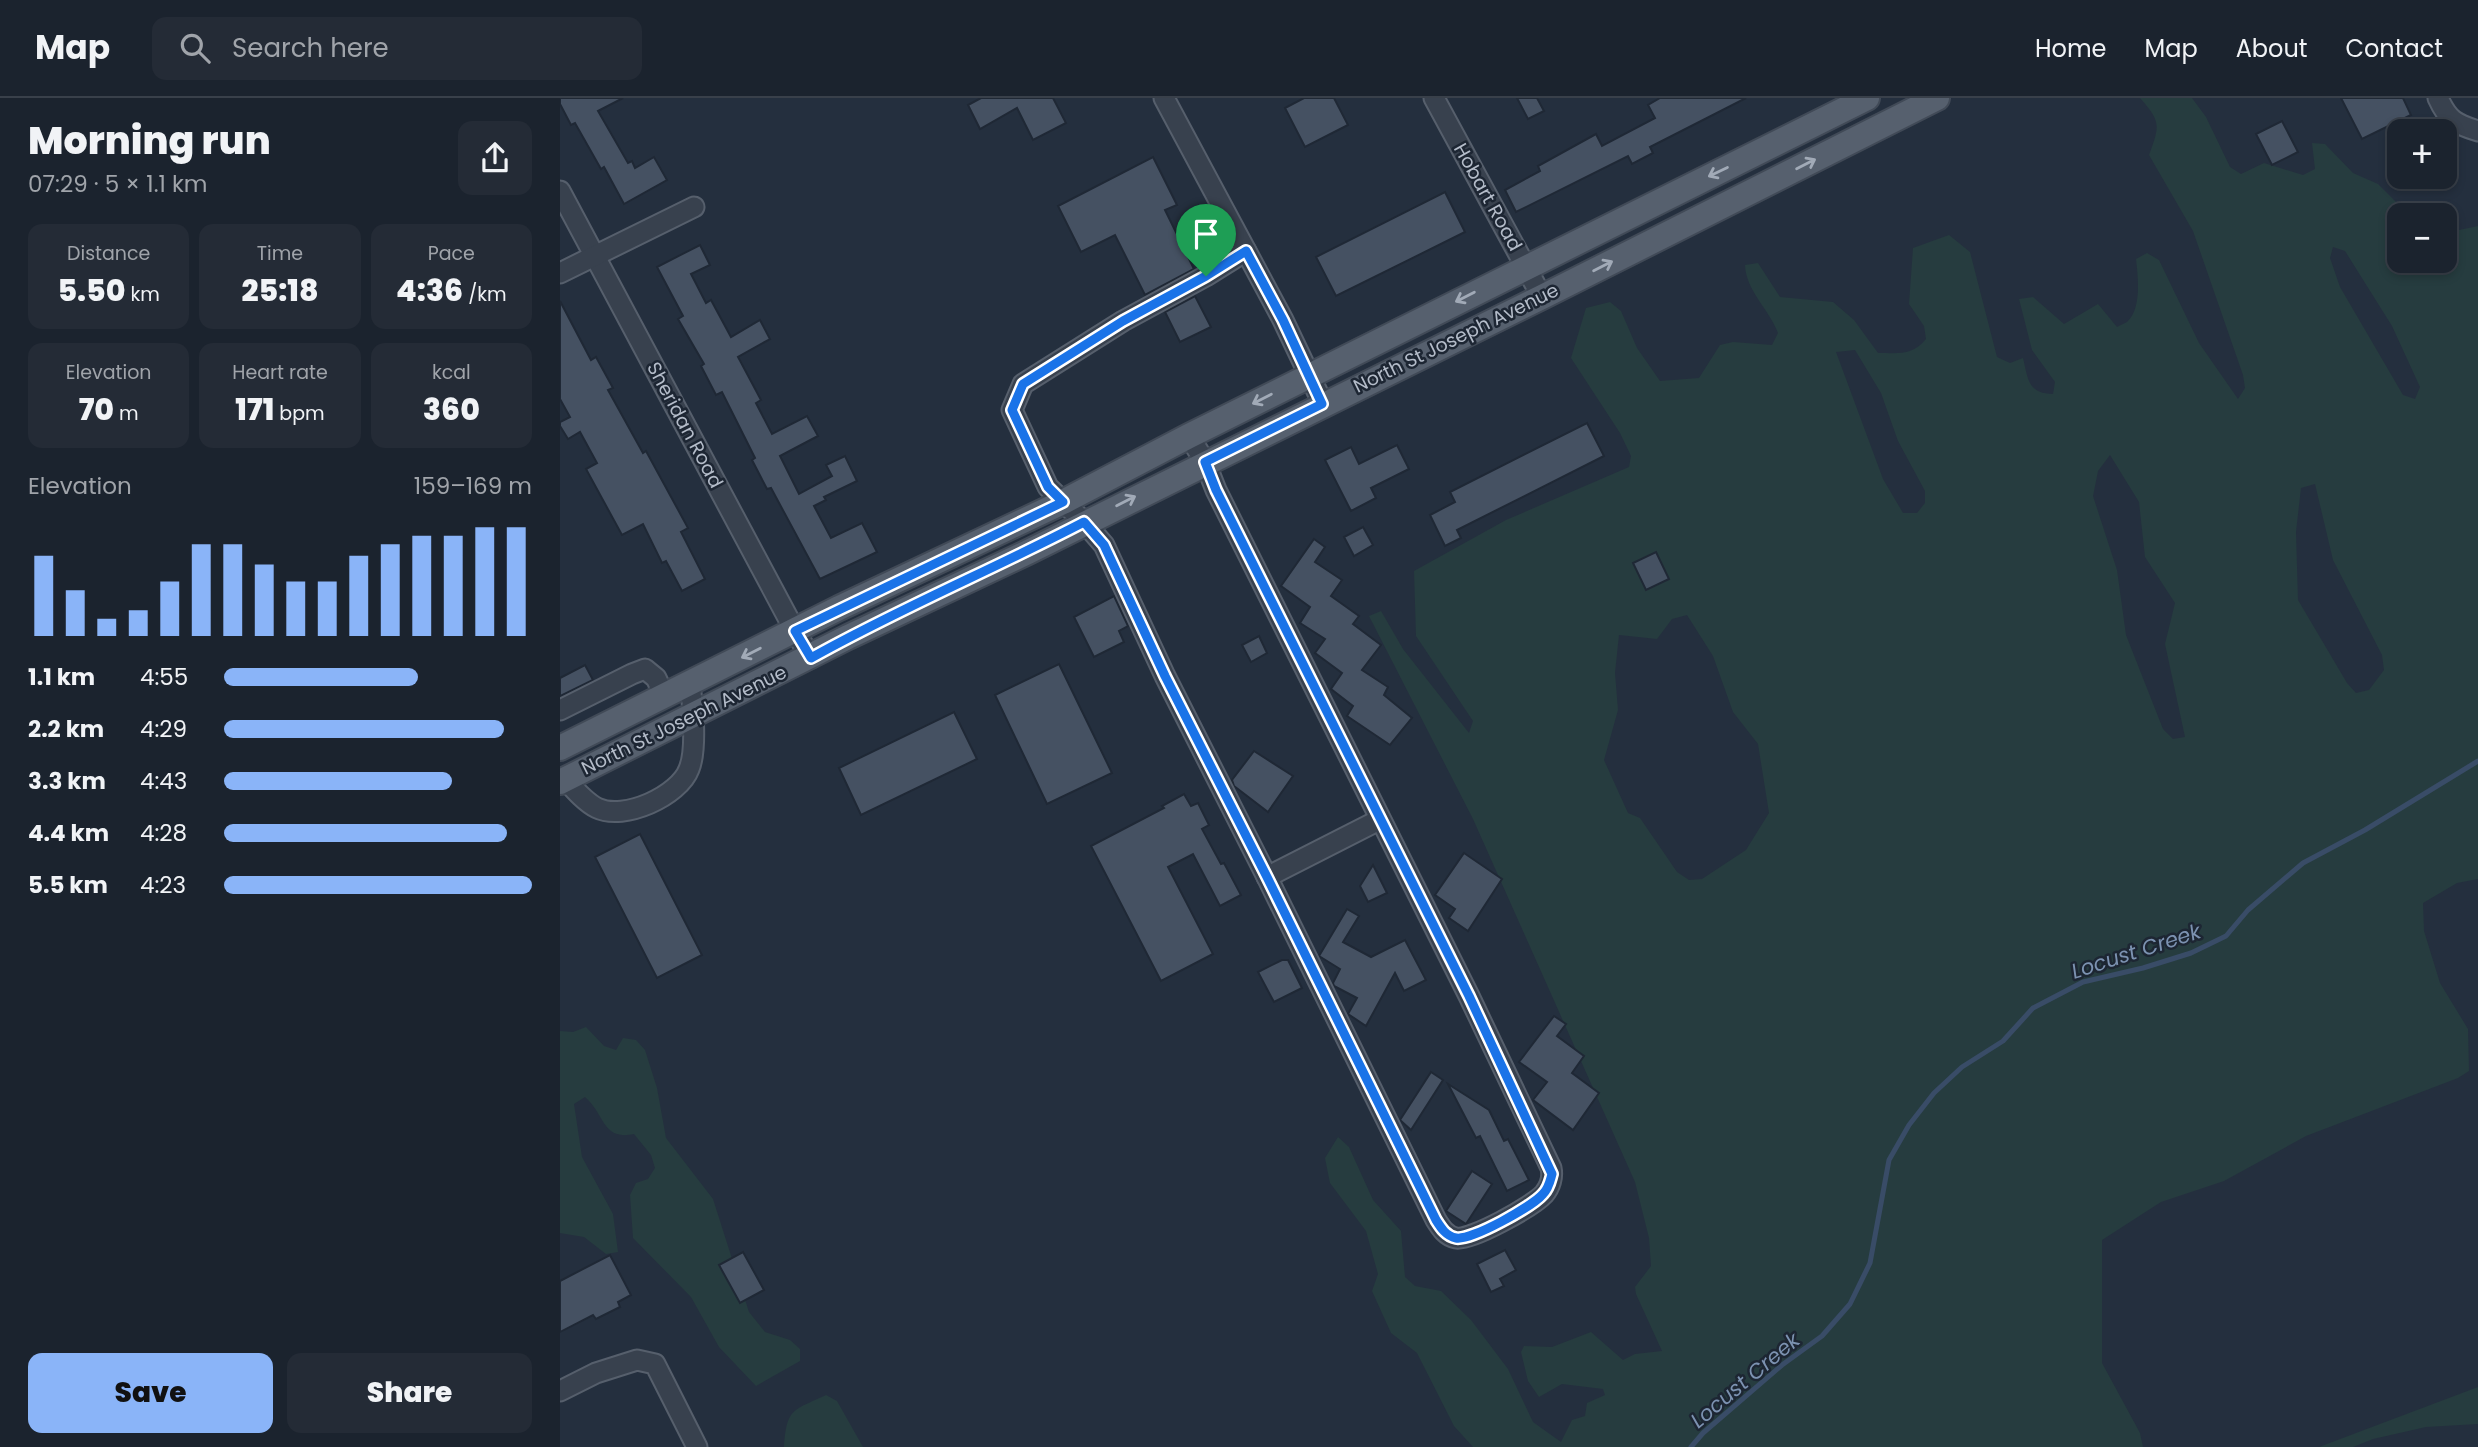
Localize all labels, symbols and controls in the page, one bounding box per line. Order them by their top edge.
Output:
search box [152,17,642,80]
text: Map [35,24,110,71]
icon: search [176,29,214,67]
text: Search here [232,30,389,66]
text: Home [2035,32,2107,65]
text: Map [2145,32,2198,65]
text: About [2236,32,2307,65]
text: Contact [2345,32,2443,65]
text: Morning run [28,114,271,167]
map controls [2387,119,2457,273]
button: + [2387,119,2457,189]
button: share [458,121,532,195]
street label: Hobart Road [1447,138,1529,256]
one-way arrow [1795,156,1816,170]
one-way arrow [1708,166,1729,179]
text: 07:29 · 5 × 1.1 km [28,168,208,200]
button: − [2387,203,2457,273]
pin [1176,204,1236,276]
icon: arrive [1187,215,1225,253]
text: Distance [67,240,150,267]
text: Time [257,240,303,267]
text: Pace [428,240,475,267]
one-way arrow [1592,259,1613,273]
text: 5.50 [57,269,125,312]
text: 25:18 [242,269,318,312]
text: 4:36 [396,269,463,312]
street label: North St Joseph Avenue [1349,276,1563,400]
text: km [125,281,160,308]
text: /km [463,281,507,308]
one-way arrow [1455,291,1476,305]
street label: Sheridan Road [640,357,730,493]
text: Elevation [66,359,151,386]
text: Heart rate [232,359,328,386]
text: kcal [432,359,471,386]
text: 70 [79,388,114,431]
text: 171 [235,388,274,431]
text: 360 [423,388,480,431]
one-way arrow [1252,393,1273,407]
text: m [114,400,139,427]
text: bpm [274,400,325,427]
text: Elevation [28,470,132,502]
text: 159–169 m [414,470,532,502]
one-way arrow [1115,494,1136,508]
one-way arrow [741,647,762,661]
street label: North St Joseph Avenue [577,658,791,782]
text: 1.1 km [28,661,95,693]
text: 4:55 [140,661,188,693]
text: 2.2 km [28,713,104,745]
text: 4:29 [140,713,187,745]
text: 3.3 km [28,765,106,797]
text: 4:43 [140,765,187,797]
text: 4.4 km [28,817,109,849]
text: 4:28 [140,817,187,849]
text: 5.5 km [28,869,108,901]
text: 4:23 [140,869,186,901]
water label: Locust Creek [2068,916,2206,986]
water label: Locust Creek [1684,1325,1807,1434]
button: Save [28,1353,273,1433]
button: Share [287,1353,532,1433]

